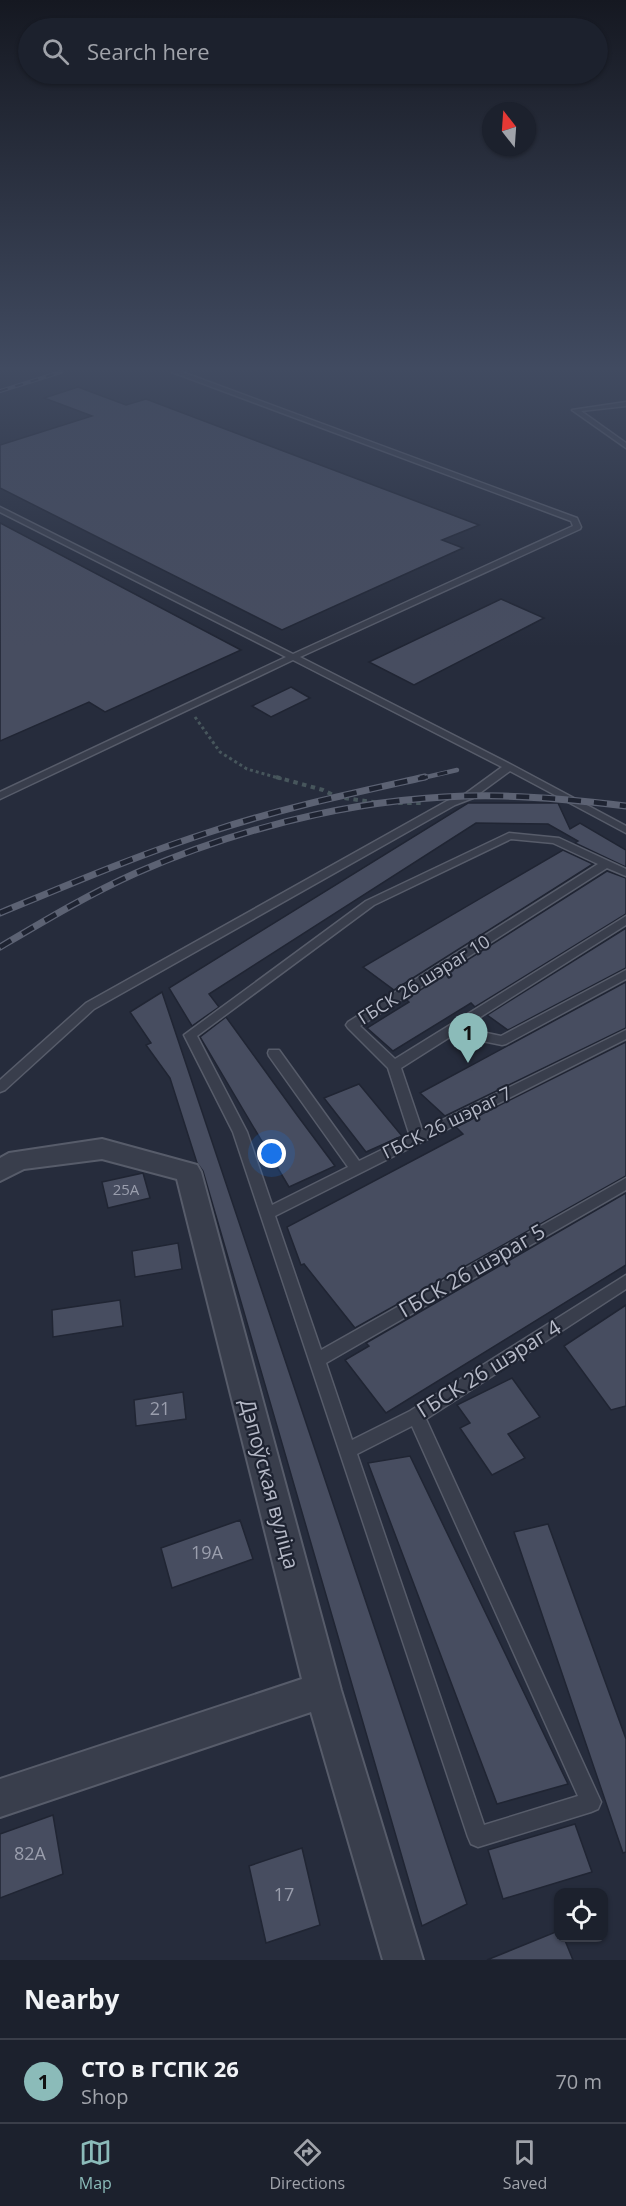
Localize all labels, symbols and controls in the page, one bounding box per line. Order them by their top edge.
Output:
search box [18,18,608,84]
icon: search [39,35,72,68]
text: Search here [87,36,210,66]
north arrow [482,102,536,156]
street label: ГБСК 26 шэраг 10 [353,929,494,1029]
pin: 1 [448,1014,488,1063]
street label: ГБСК 26 шэраг 7 [378,1080,515,1164]
your location [257,1139,286,1168]
house number: 25А [113,1179,140,1199]
street label: ГБСК 26 шэраг 5 [393,1217,550,1323]
street label: ГБСК 26 шэраг 4 [411,1313,566,1424]
street label: Дэпоўская вуліца [234,1395,306,1572]
house number: 21 [150,1396,170,1420]
house number: 19А [191,1540,224,1564]
house number: 82А [14,1841,47,1865]
house number: 17 [274,1882,294,1906]
map controls [554,1888,608,1942]
button: locate [554,1888,608,1942]
text: Nearby [24,1981,119,2017]
text: СТО в ГСПК 26 [81,2053,239,2083]
text: 1 [38,2068,49,2095]
text: 70 m [555,2068,602,2095]
text: Shop [81,2083,129,2110]
tab: Map [79,2136,112,2194]
tab: Directions [269,2136,345,2194]
tab: Saved [503,2136,547,2194]

